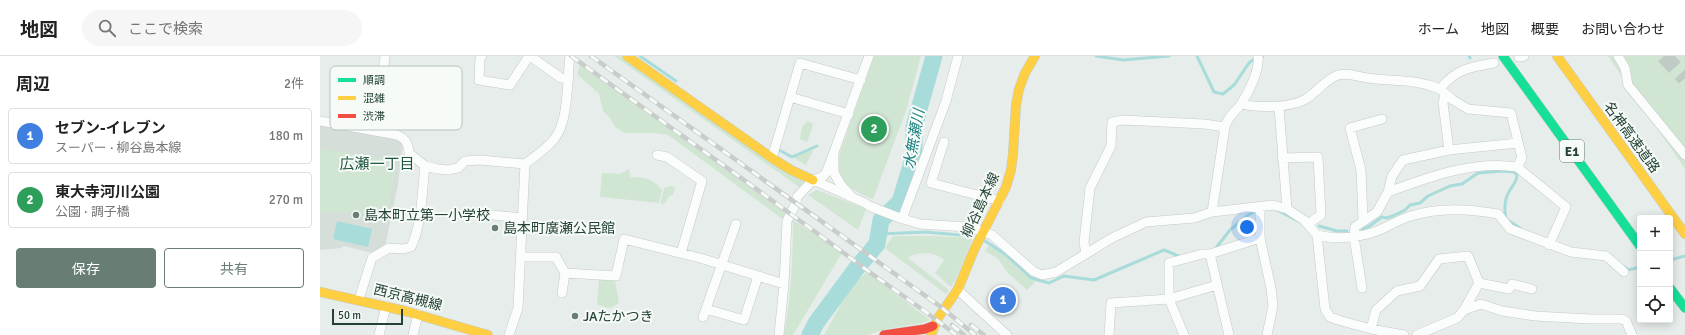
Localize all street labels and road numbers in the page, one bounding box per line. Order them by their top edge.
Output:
street label: 名神高速道路 [1600,98,1663,176]
road number: E1 [1560,140,1584,162]
street label: 柳谷島本線 [958,170,1003,241]
street label: 西京高槻線 [372,281,444,314]

